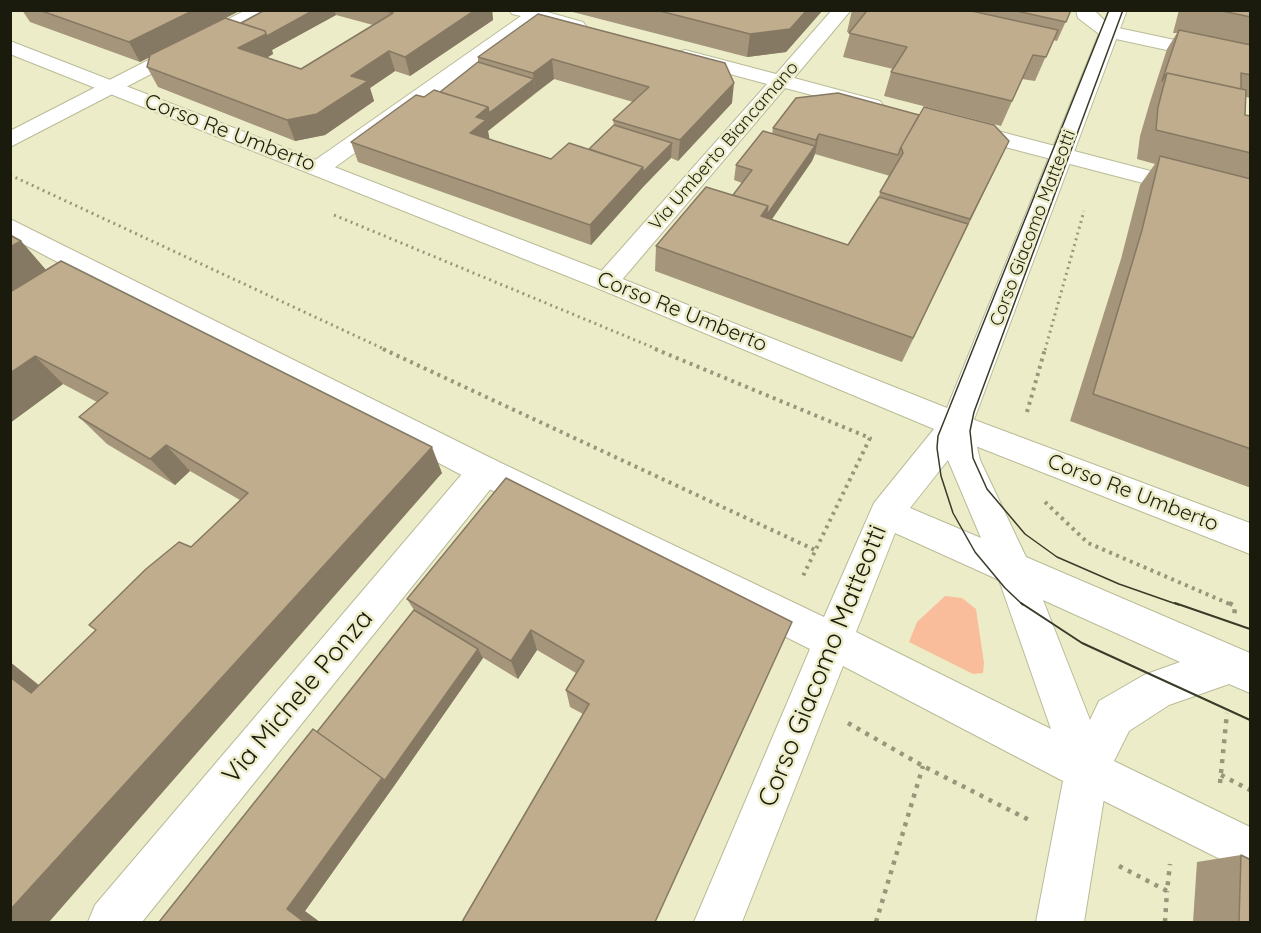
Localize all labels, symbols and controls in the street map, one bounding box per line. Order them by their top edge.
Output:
street label: Via Umberto Biancamano [645,57,803,235]
street label: Corso Re Umberto [141,89,319,177]
street label: Corso Giacomo Matteotti [986,127,1080,329]
street label: Corso Re Umberto [593,266,771,358]
street label: Corso Re Umberto [1044,449,1222,537]
street label: Corso Giacomo Matteotti [752,521,894,811]
street label: Via Michele Ponza [216,604,380,790]

